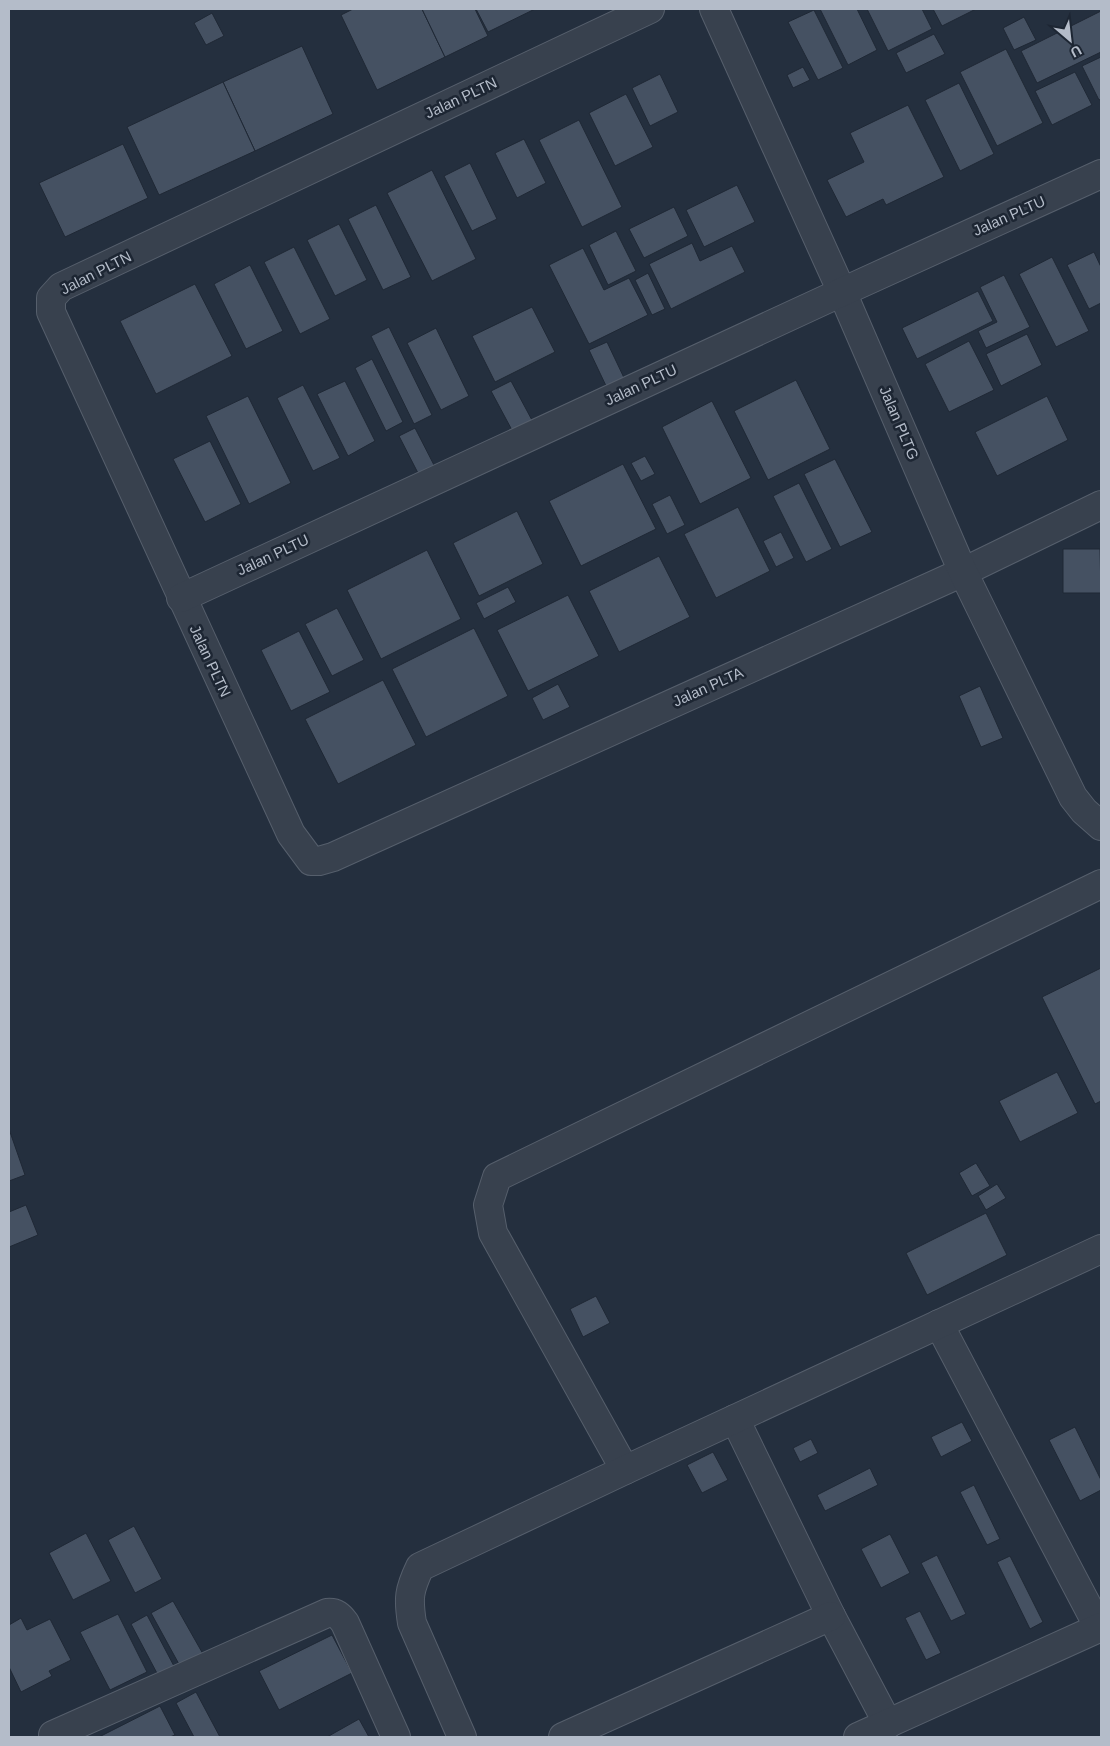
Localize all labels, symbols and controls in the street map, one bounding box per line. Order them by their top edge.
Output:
north arrow [1045,15,1095,65]
text: U [1068,42,1084,61]
street label: Jalan PLTN [422,74,499,122]
street label: Jalan PLTU [970,192,1048,239]
street label: Jalan PLTN [57,247,134,298]
street label: Jalan PLTU [602,361,679,409]
street label: Jalan PLTG [876,384,923,462]
street label: Jalan PLTU [234,531,311,579]
street label: Jalan PLTN [186,622,234,699]
street label: Jalan PLTA [670,663,746,710]

